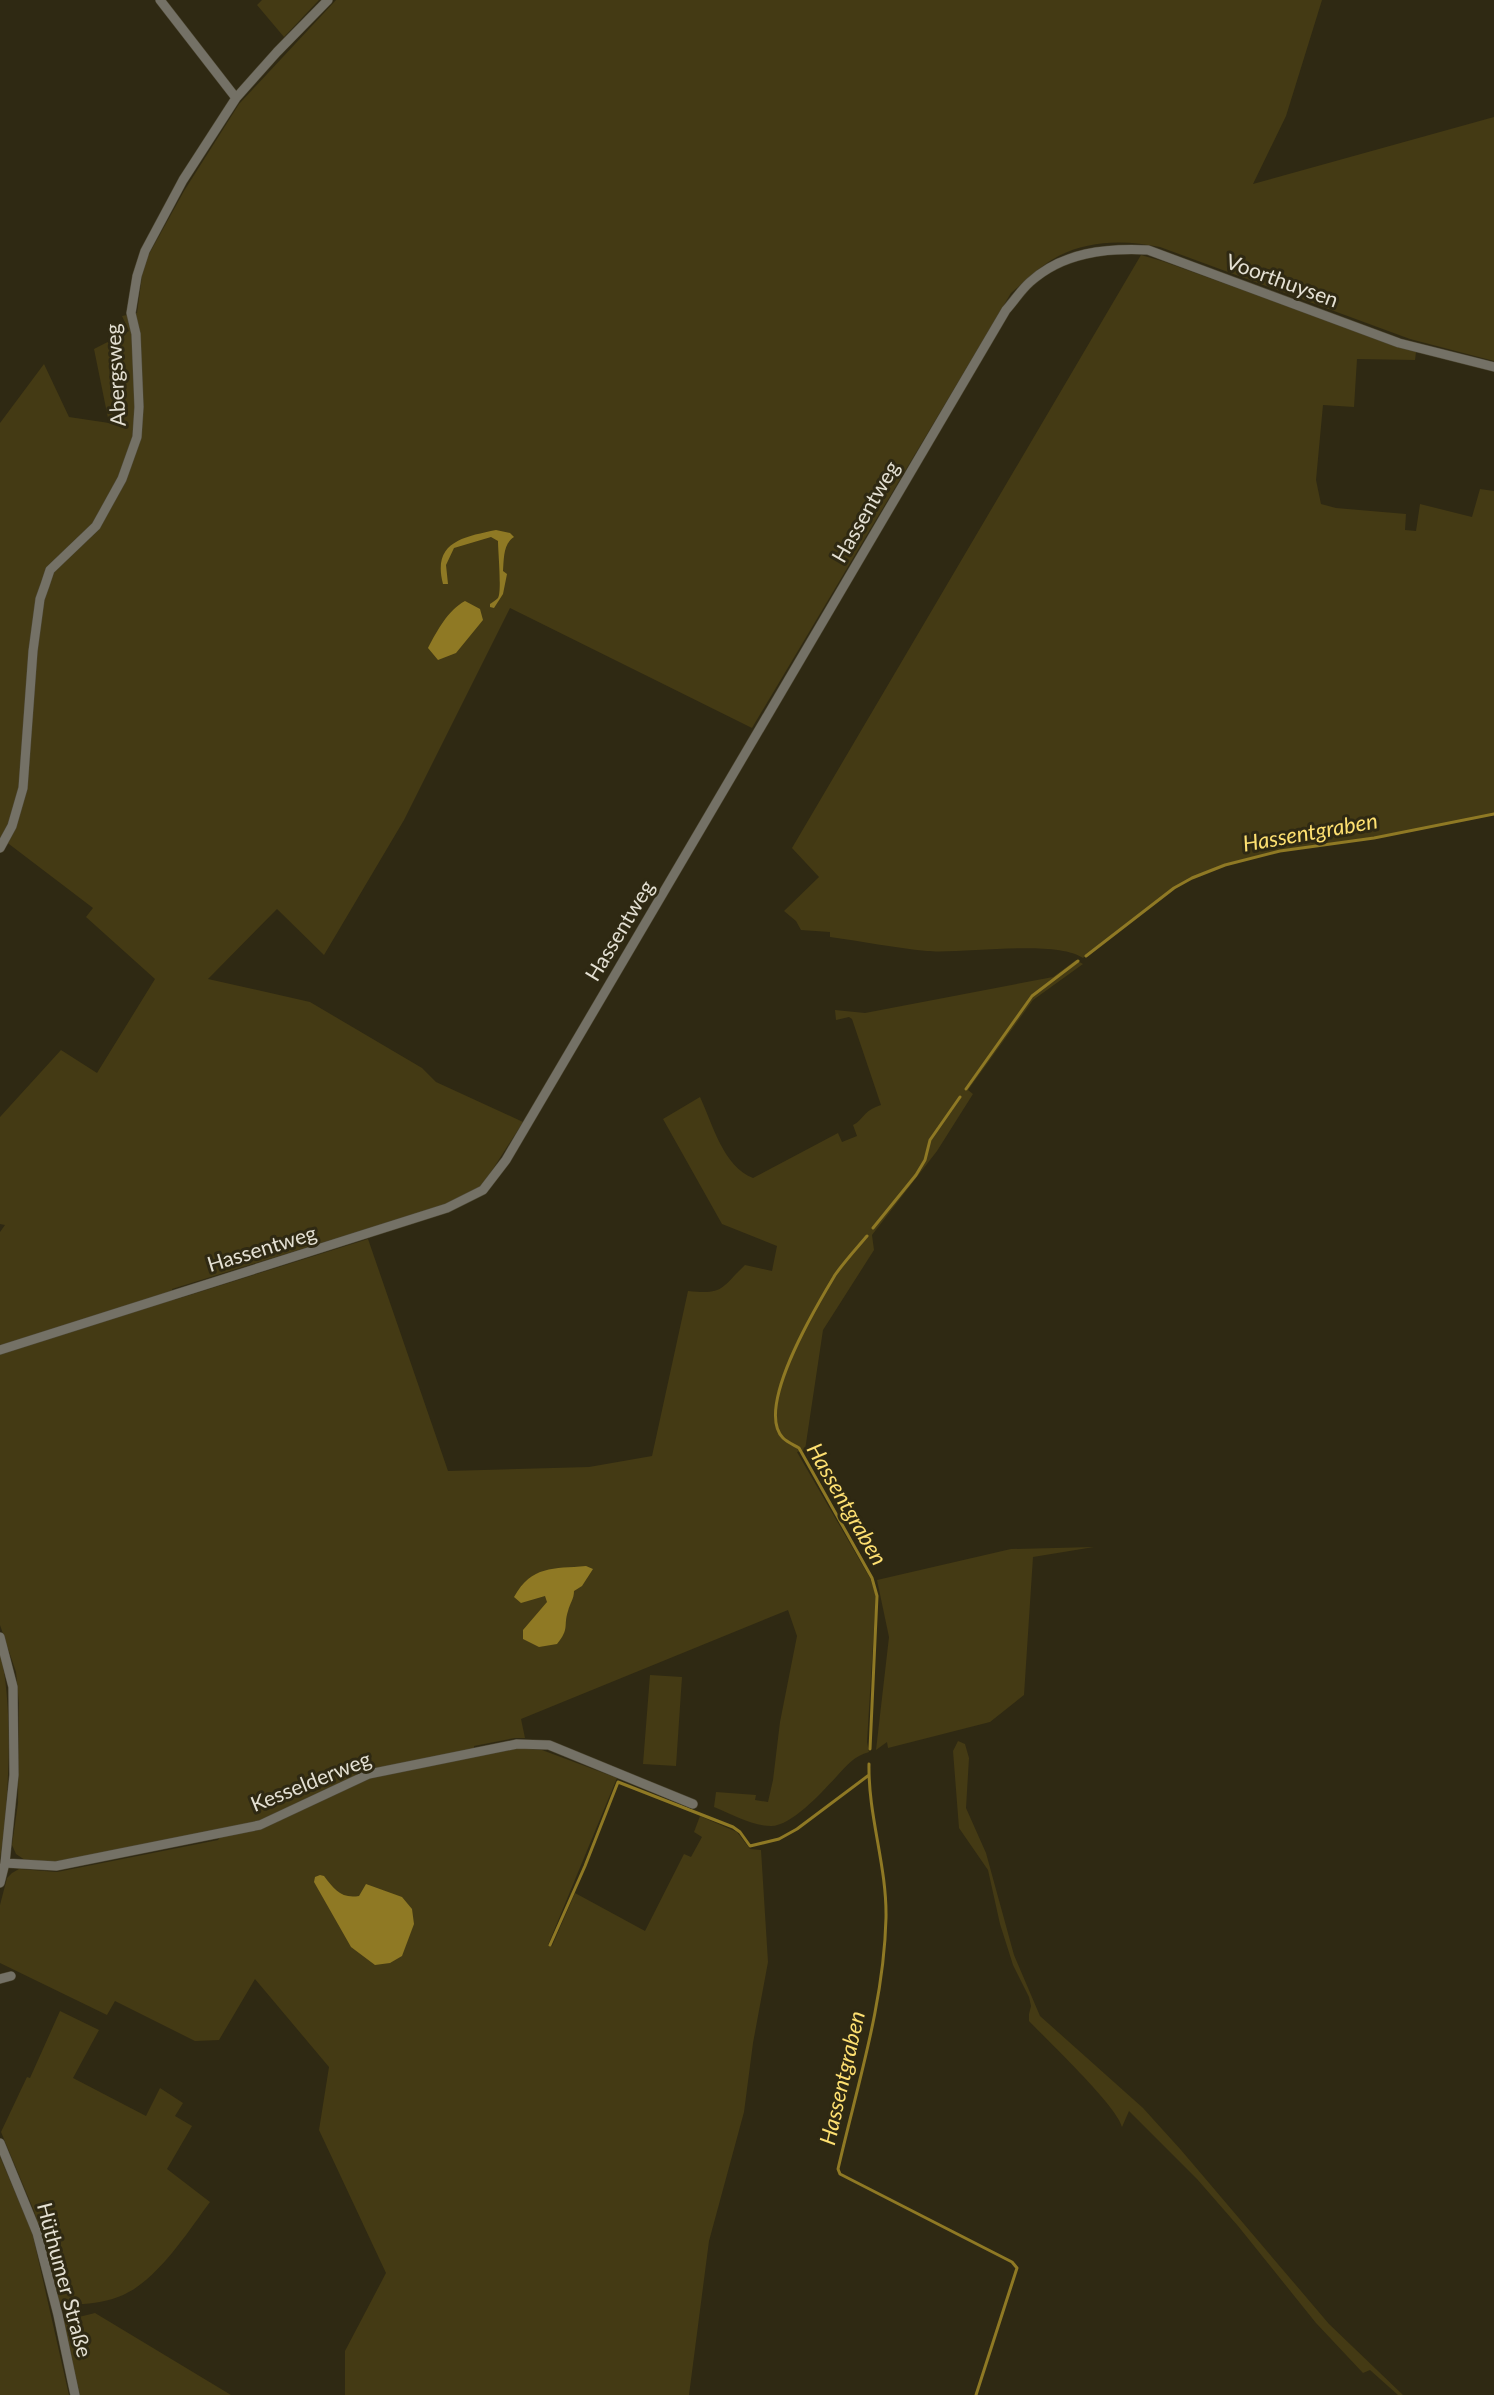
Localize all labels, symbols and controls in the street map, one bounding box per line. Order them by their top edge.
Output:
street label: Voorthuysen [1223,248,1342,311]
street label: Abergsweg [99,323,130,427]
street label: Hassentweg [826,456,904,566]
water label: Hassentgraben [1240,806,1380,857]
street label: Hassentweg [579,875,659,985]
street label: Hassentweg [204,1219,319,1276]
water label: Hassentgraben [802,1438,893,1570]
street label: Kesselderweg [247,1745,374,1816]
water label: Hassentgraben [813,2008,870,2147]
street label: Hüthumer Straße [33,2200,98,2360]

